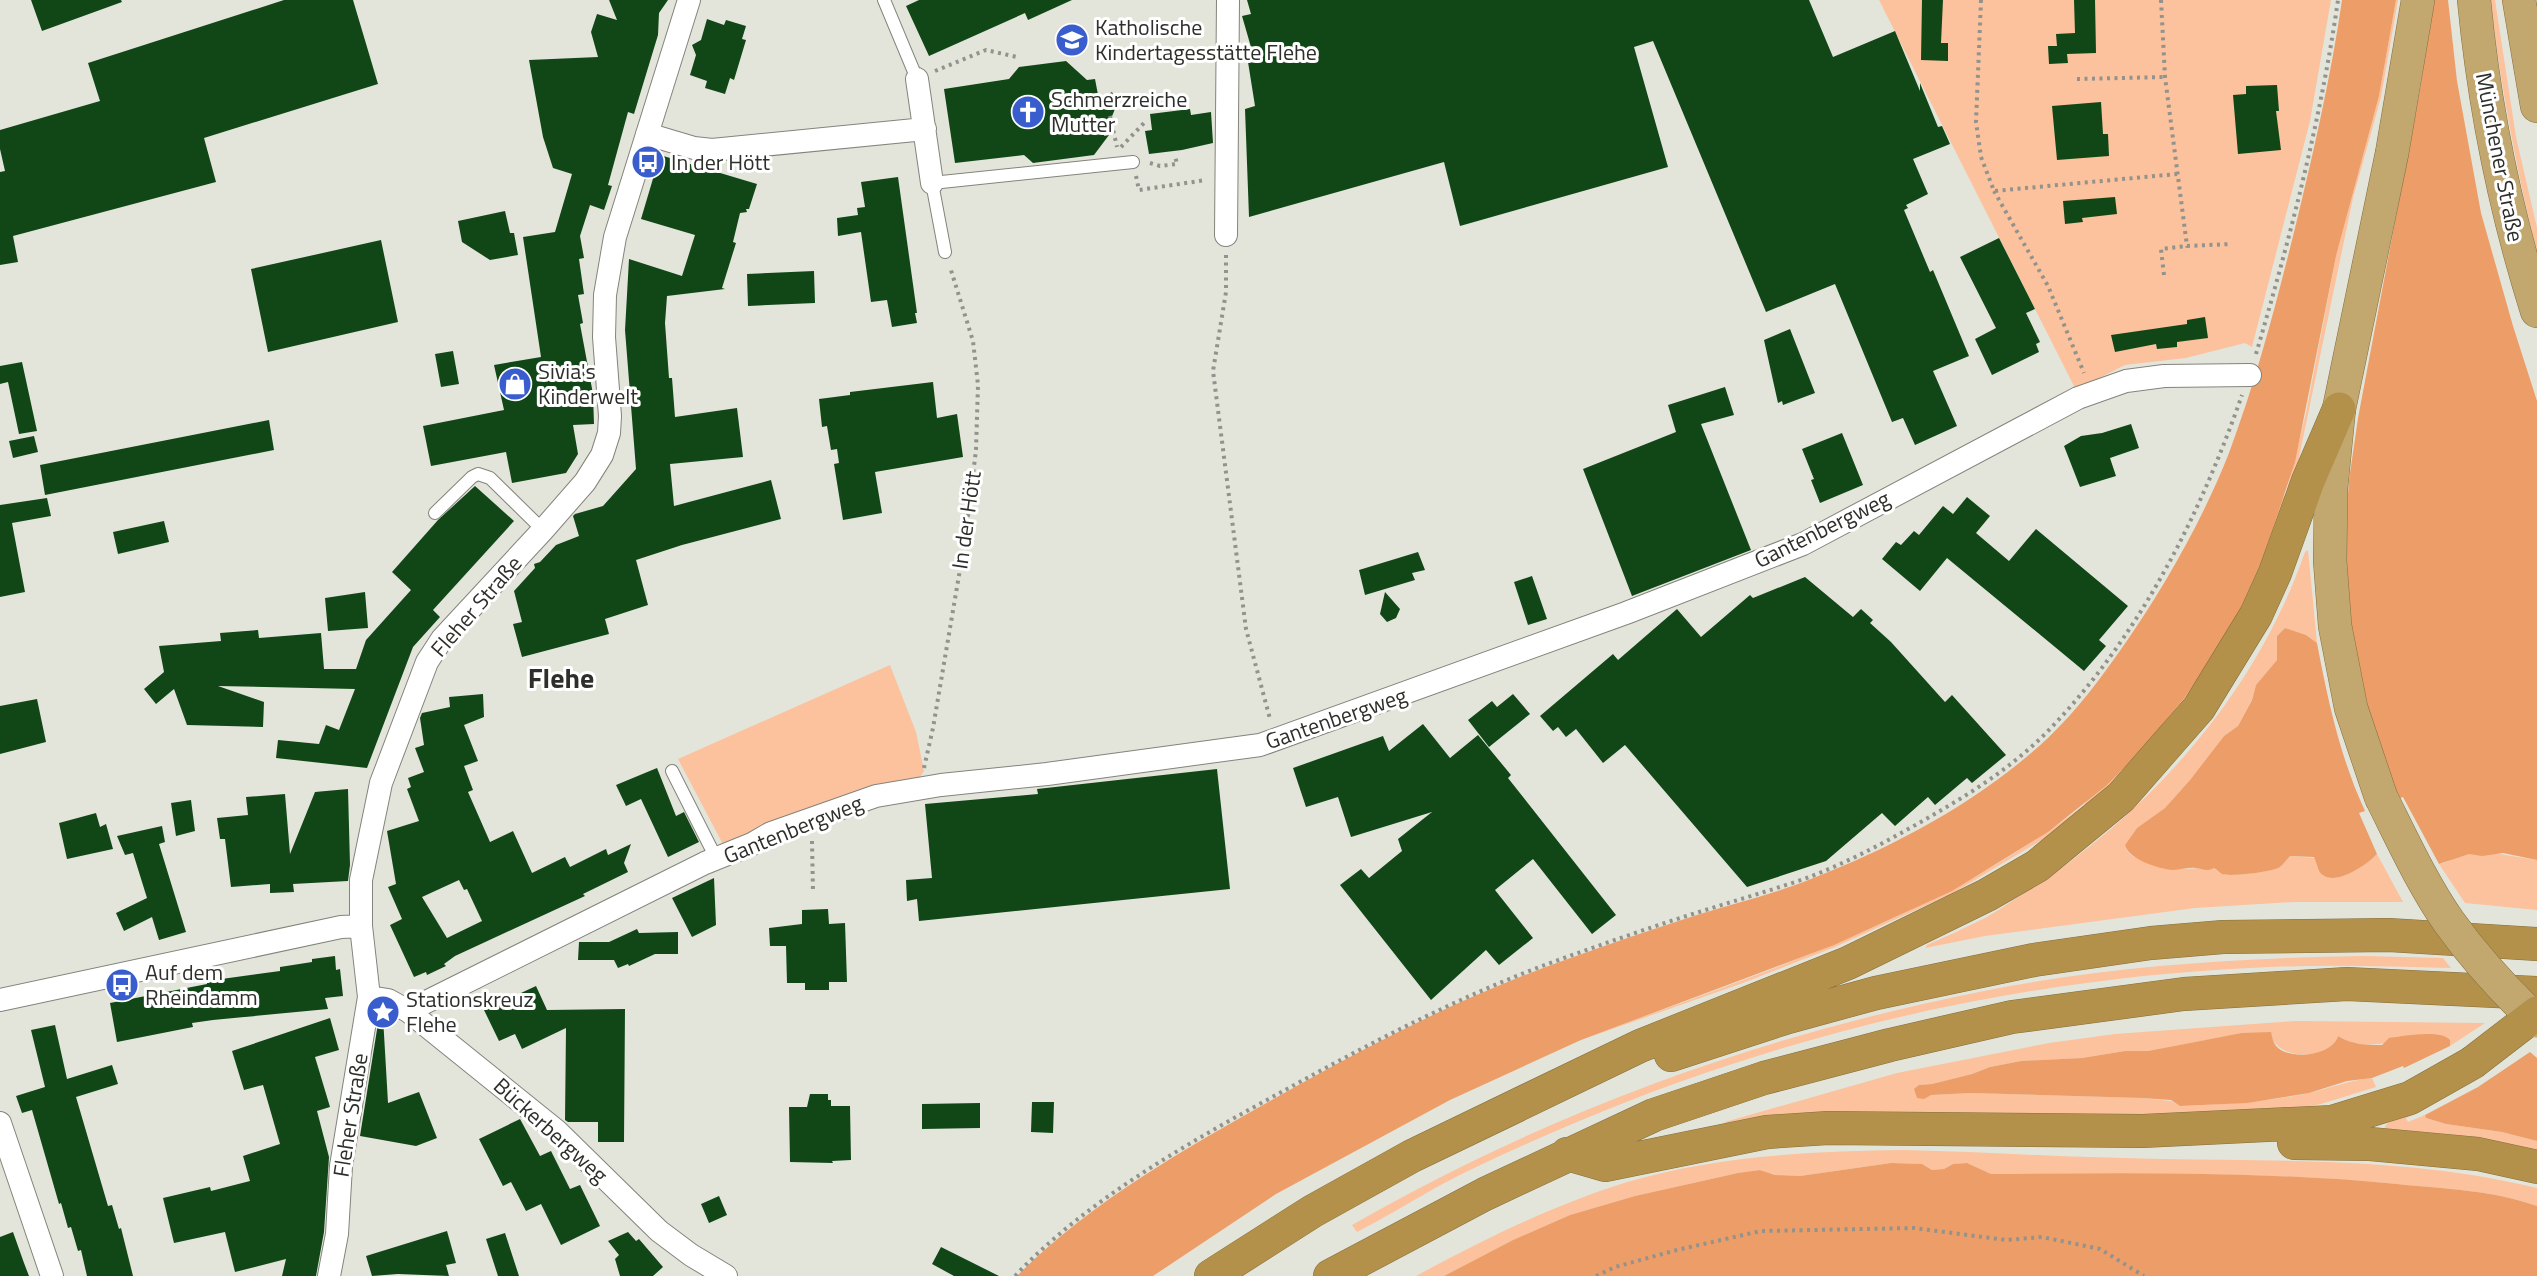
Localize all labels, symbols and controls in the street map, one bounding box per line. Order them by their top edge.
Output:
place label: Katholische Kindertagesstätte Flehe [1095,10,1317,69]
school or university icon: Katholische Kindertagesstätte Flehe [1054,22,1090,58]
street label: Münchener Straße [2467,69,2533,245]
place label: Schmerzreiche Mutter [1051,82,1187,141]
church icon: Schmerzreiche Mutter [1010,94,1046,130]
bus stop icon: In der Hött [630,144,666,180]
place label: In der Hött [671,145,770,179]
place label: Sivia's Kinderwelt [538,354,638,413]
shop icon: Sivia's Kinderwelt [497,366,533,402]
street label: In der Hött [942,468,990,571]
street label: Gantenbergweg [1748,481,1896,577]
street label: Fleher Straße [422,548,530,664]
district label: Flehe [528,656,594,699]
street label: Gantenbergweg [1261,678,1411,758]
street label: Gantenbergweg [718,786,868,872]
place label: Auf dem Rheindamm [145,955,258,1014]
bus stop icon: Auf dem Rheindamm [104,967,140,1003]
place label: Stationskreuz Flehe [406,982,533,1041]
place icon: Stationskreuz Flehe [365,994,401,1030]
street label: Fleher Straße [323,1051,377,1179]
street label: Bückerbergweg [486,1069,616,1191]

